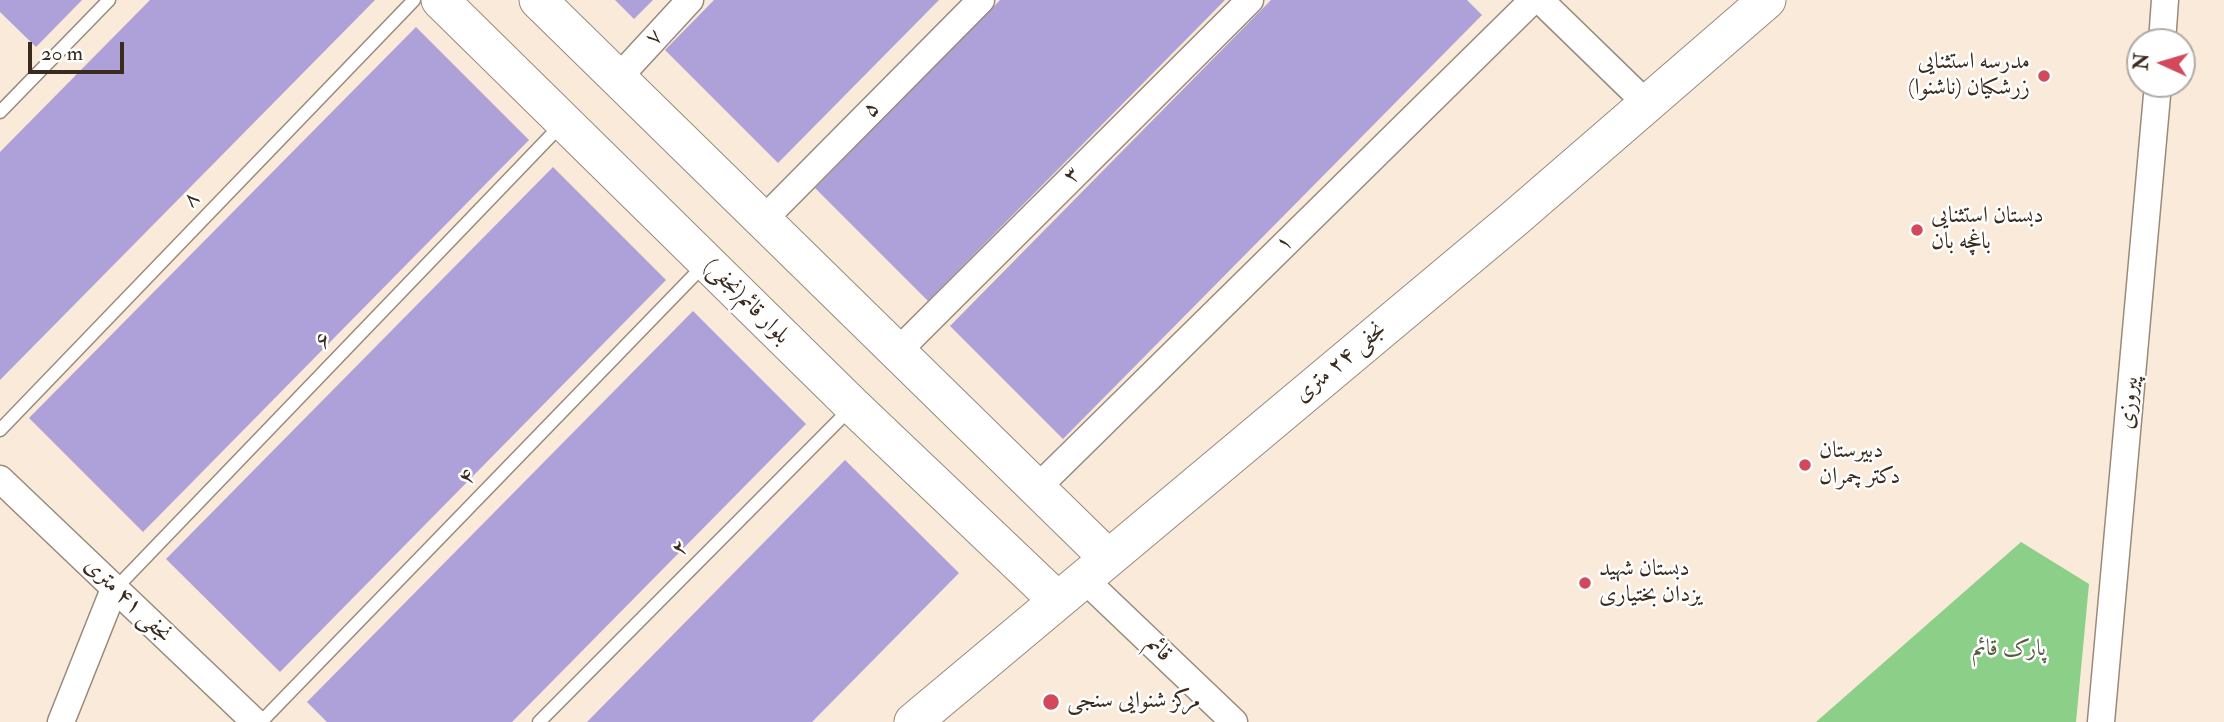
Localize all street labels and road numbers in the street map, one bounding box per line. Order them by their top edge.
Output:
street label: ۷ [640,24,670,52]
street label: ۵ [857,95,887,125]
street label: ۳ [1058,161,1088,191]
street label: ۸ [177,186,207,214]
street label: ۱ [1270,229,1300,259]
street label: بلوار قائم(نجفی) [697,253,795,351]
street label: نجفی ۲۴ متری [1290,317,1392,409]
street label: ۶ [309,327,339,355]
street label: پیروزی [2114,375,2146,431]
street label: ۴ [453,464,483,492]
street label: ۲ [666,534,696,564]
street label: نجفی ۴۱ متری [77,552,177,650]
street label: قائم [1139,631,1177,669]

